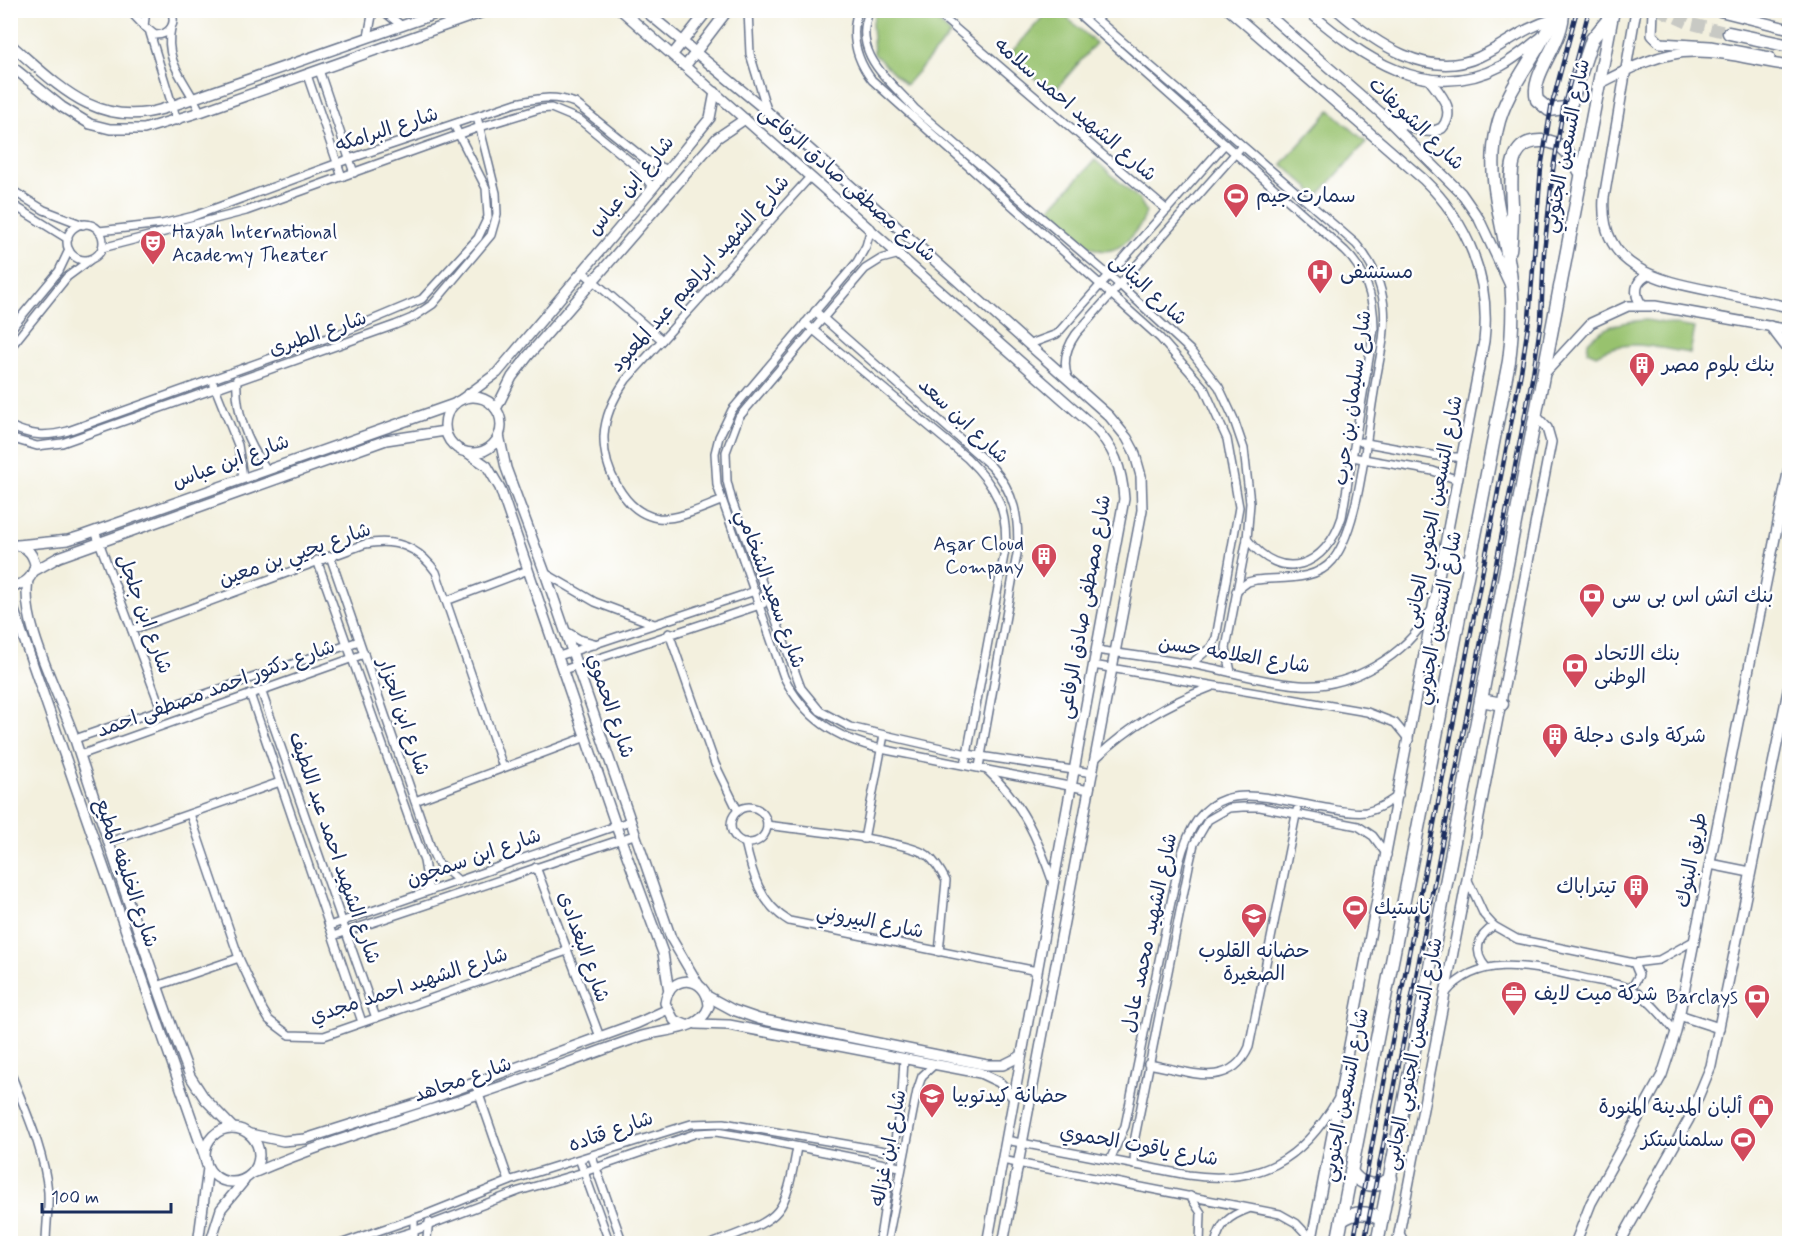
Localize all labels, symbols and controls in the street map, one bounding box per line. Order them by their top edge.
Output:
street label: شارع الشهيد احمد سلامه [988,32,1162,188]
street label: شارع التسعين الجنوبي [1537,57,1600,236]
street label: شارع الشويفات [1362,71,1470,177]
street label: شارع مصطفى صادق الرفاعى [752,99,942,269]
street label: شارع البرامكه [332,101,442,159]
street label: شارع ابن عباس [581,130,681,242]
street label: شارع الشهيد ابراهيم عبد المعبود [604,170,796,378]
sports icon: سمارت جيم [1221,181,1251,219]
place label: سمارت جيم [1256,183,1356,210]
place label: Hayah International Academy Theater [172,219,337,269]
theatre icon: Hayah International Academy Theater [138,228,168,266]
street label: شارع البتانى [1103,248,1193,332]
hospital icon: مستشفى [1305,257,1335,295]
place label: مستشفى [1340,259,1413,286]
street label: شارع الطبرى [265,305,371,363]
street label: شارع سليمان بن حرب [1327,309,1379,487]
building icon: بنك بلوم مصر [1627,350,1657,388]
place label: بنك بلوم مصر [1660,352,1775,380]
street label: شارع ابن سعد [912,372,1014,470]
street label: شارع التسعين الجنوبي الجانبى [1400,393,1468,631]
street label: شارع ابن عباس [169,428,293,496]
street label: شارع مصطفى صادق الرفاعى [1052,493,1118,721]
street label: شارع سعيد الشخامي [726,506,811,673]
street label: شارع يحيي بن معين [215,516,376,597]
street label: شارع التسعين الجنوبي [1410,529,1468,707]
place label: Aqar Cloud Company [933,531,1024,581]
building icon: Aqar Cloud Company [1029,541,1059,579]
street label: شارع ابن جلجل [110,550,178,678]
bank icon: بنك اتش اس بى سى [1577,581,1607,619]
place label: بنك اتش اس بى سى [1612,583,1774,610]
street label: شارع العلامه حسن [1156,630,1312,680]
street label: شارع دكتور احمد مصطفى احمد [93,633,339,745]
place label: بنك الاتحاد الوطنى [1594,641,1680,691]
street label: شارع الحموي [580,650,640,762]
bank icon: بنك الاتحاد الوطنى [1560,651,1590,689]
street label: شارع ابن الجزار [370,653,436,779]
building icon: شركة وادى دجلة [1540,721,1570,759]
place label: شركة وادى دجلة [1574,723,1706,750]
street label: شارع الشهيد احمد عبد اللطيف [282,728,386,968]
street label: شارع الخليفه المطيع [88,795,164,951]
street label: طريق البنوك [1670,810,1714,910]
street label: شارع ابن سمجون [403,822,545,894]
street label: شارع الشهيد محمد عادل [1116,831,1184,1035]
building icon: تيتراباك [1621,872,1651,910]
place label: تيتراباك [1556,874,1616,901]
street label: شارع البغدادى [550,888,616,1006]
sports icon: ناستيك [1340,893,1370,931]
place label: ناستيك [1374,895,1430,922]
street label: شارع البيروني [814,898,926,949]
school or university icon: حضانه القلوب الصغيرة [1239,901,1269,939]
street label: شارع التسعين الجنوبي الجانبى [1378,935,1453,1173]
place label: حضانه القلوب الصغيرة [1198,938,1310,988]
street label: شارع الشهيد احمد مجدي [306,941,512,1031]
office icon: شركة ميت لايف [1499,979,1529,1017]
place label: شركة ميت لايف [1534,981,1658,1008]
bank icon: Barclays [1742,982,1772,1020]
place label: Barclays [1666,984,1738,1011]
street label: شارع التسعين الجنوبي [1316,1006,1379,1185]
street label: شارع مجاهد [410,1051,516,1109]
school or university icon: حضانة كيدتوبيا [917,1081,947,1119]
place label: حضانة كيدتوبيا [952,1083,1068,1110]
street label: شارع ابن غزاله [864,1087,914,1209]
shop icon: ألبان المدينة المنورة [1746,1092,1776,1130]
place label: ألبان المدينة المنورة [1599,1094,1742,1121]
street label: شارع قتاده [565,1105,657,1159]
street label: شارع ياقوت الحموي [1058,1119,1220,1173]
sports icon: سلمناستكز [1728,1125,1758,1163]
place label: سلمناستكز [1639,1127,1724,1154]
scale bar [42,1176,171,1214]
text: 100 m [51,1186,99,1210]

